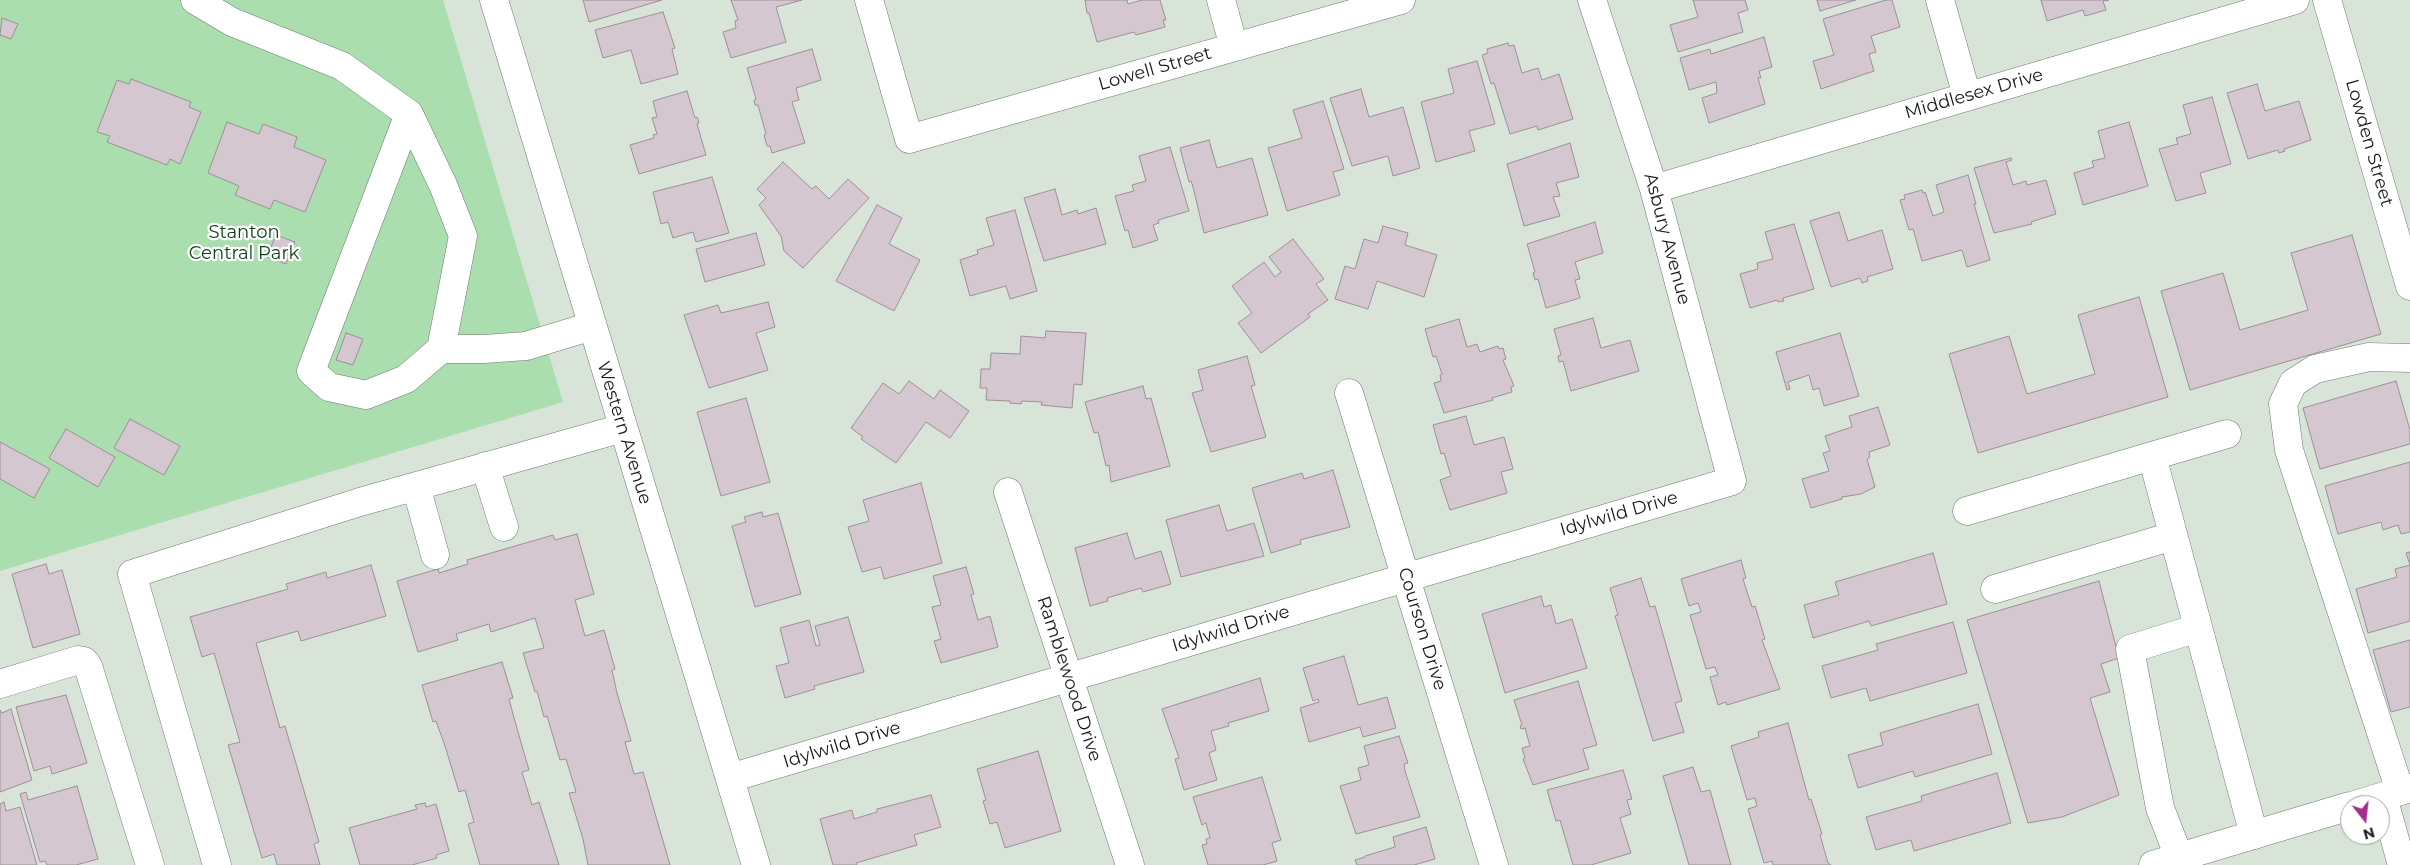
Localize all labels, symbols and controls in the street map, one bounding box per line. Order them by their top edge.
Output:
street label: Lowell Street [1096,43,1214,95]
street label: Middlesex Drive [1902,64,2046,124]
street label: Lowden Street [2341,77,2397,209]
street label: Asbury Avenue [1639,171,1695,307]
park label: Stanton Central Park [189,222,299,264]
street label: Western Avenue [592,359,656,507]
street label: Idylwild Drive [1558,487,1680,541]
street label: Courson Drive [1393,565,1451,693]
street label: Ramblewood Drive [1032,594,1106,764]
street label: Idylwild Drive [1170,601,1292,657]
street label: Idylwild Drive [781,717,903,773]
north arrow [2340,795,2390,845]
text: N [2361,823,2377,844]

